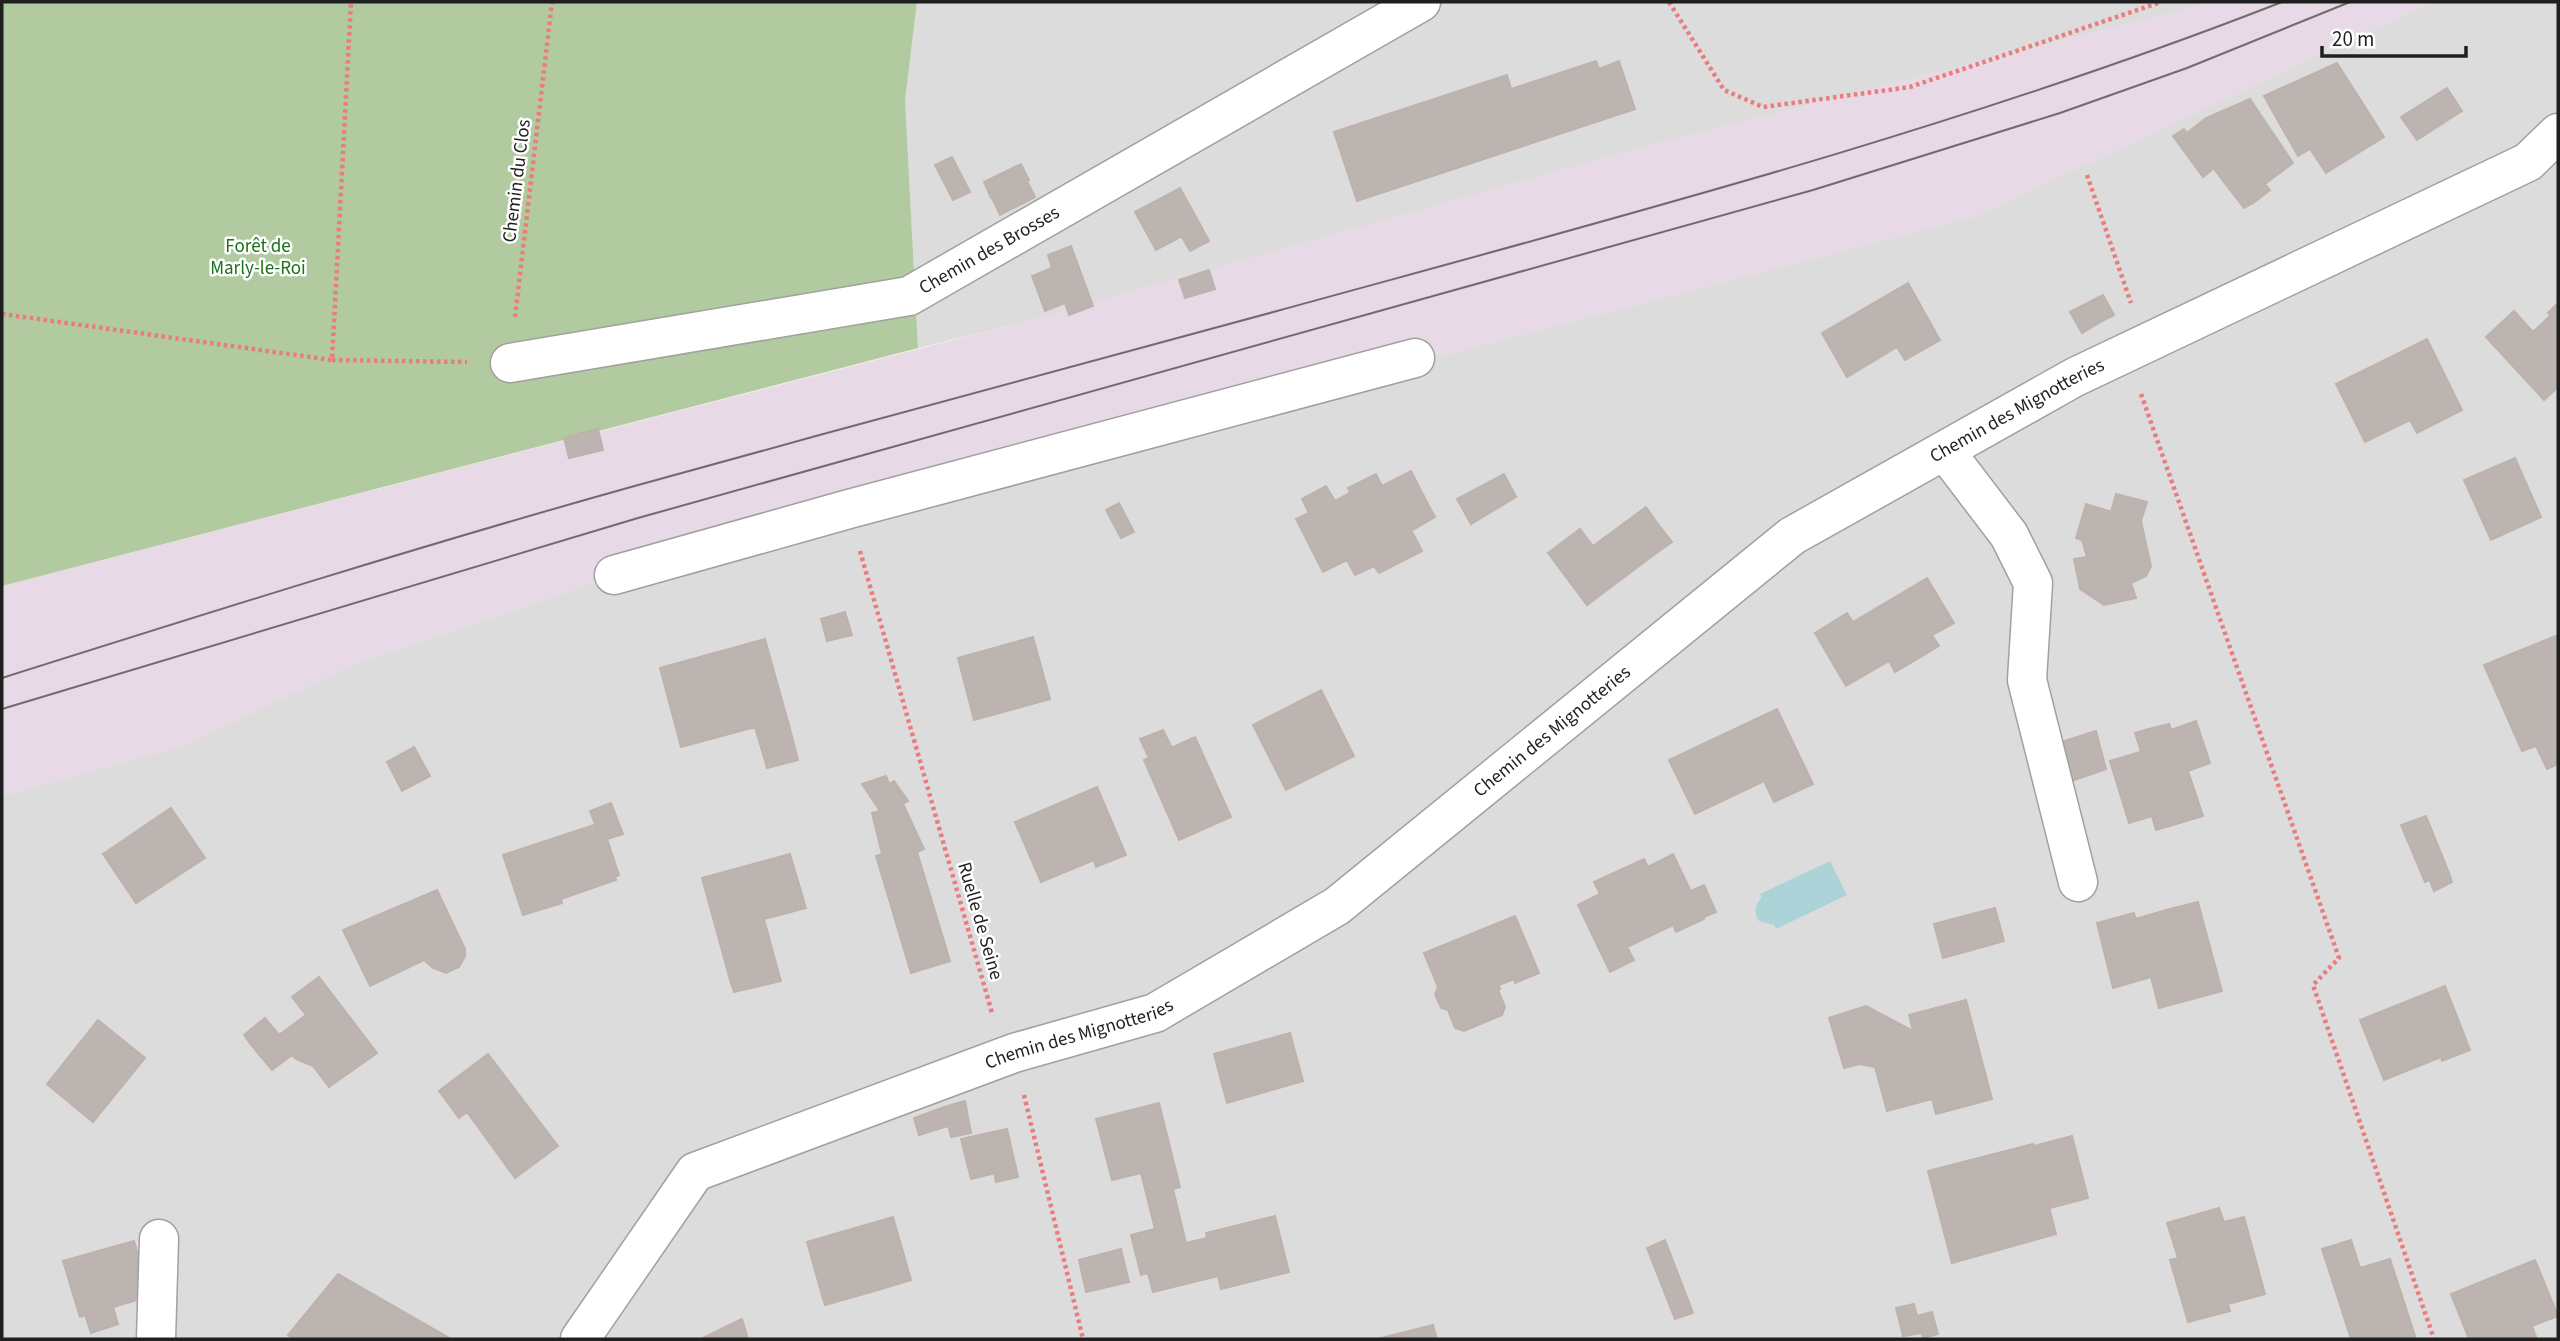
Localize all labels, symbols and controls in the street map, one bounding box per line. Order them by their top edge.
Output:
scale bar [2322,14,2466,58]
text: 20 m [2332,24,2374,54]
street label: Chemin du Clos [496,118,538,244]
street label: Chemin des Brosses [914,199,1065,301]
park label: Forêt de Marly-le-Roi [210,233,306,282]
street label: Chemin des Mignotteries [1925,352,2109,470]
street label: Chemin des Mignotteries [1467,659,1637,803]
street label: Ruelle de Seine [950,859,1010,983]
street label: Chemin des Mignotteries [981,992,1178,1076]

